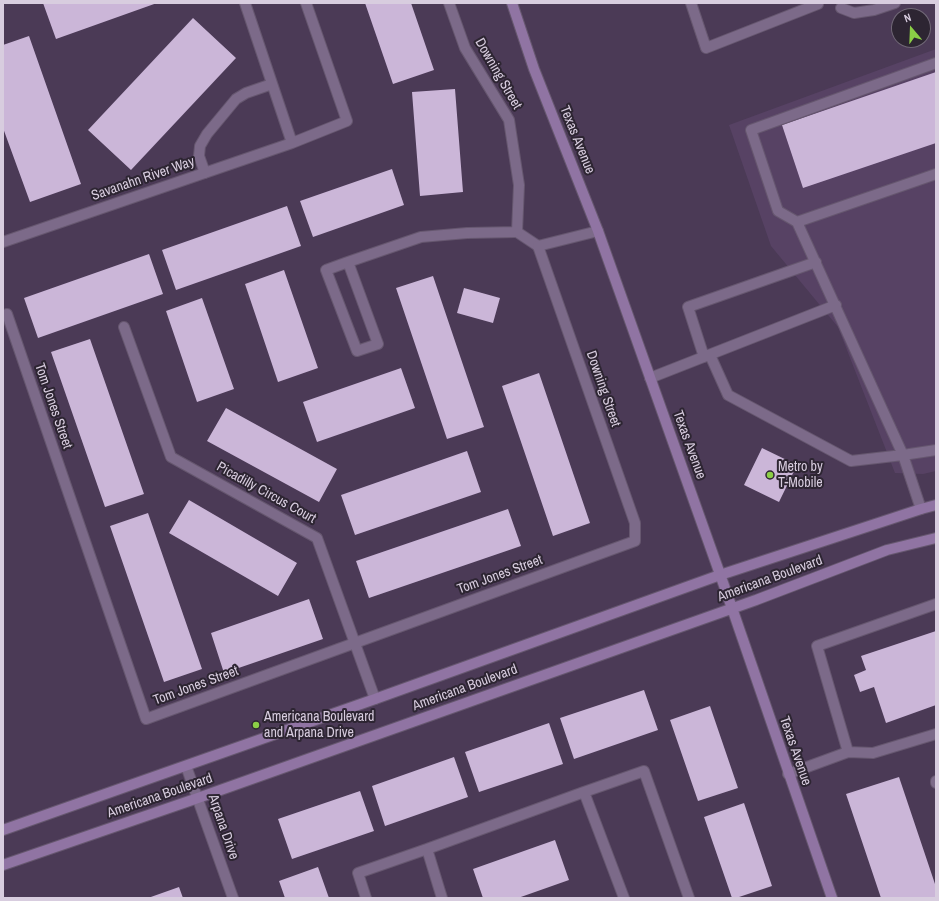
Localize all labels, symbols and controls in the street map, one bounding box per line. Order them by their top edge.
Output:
north arrow [891,8,931,48]
text: N [902,10,913,25]
street label: Downing Street [471,36,525,112]
street label: Texas Avenue [556,104,598,176]
street label: Savanahn River Way [89,153,197,205]
street label: Downing Street [582,349,624,429]
street label: Tom Jones Street [31,361,75,451]
street label: Texas Avenue [669,408,709,482]
street label: Picadilly Circus Court [213,459,319,527]
place label: Metro by T-Mobile [778,459,823,492]
marker: Metro by T-Mobile [765,470,775,480]
street label: Tom Jones Street [455,552,545,598]
street label: Americana Boulevard [715,552,825,606]
street label: Americana Boulevard [410,661,520,715]
street label: Tom Jones Street [151,663,241,709]
place label: Americana Boulevard and Arpana Drive [264,709,374,742]
street label: Texas Avenue [775,714,815,788]
marker: Americana Boulevard and Arpana Drive [251,720,261,730]
street label: Americana Boulevard [105,770,215,822]
street label: Arpana Drive [204,792,242,862]

